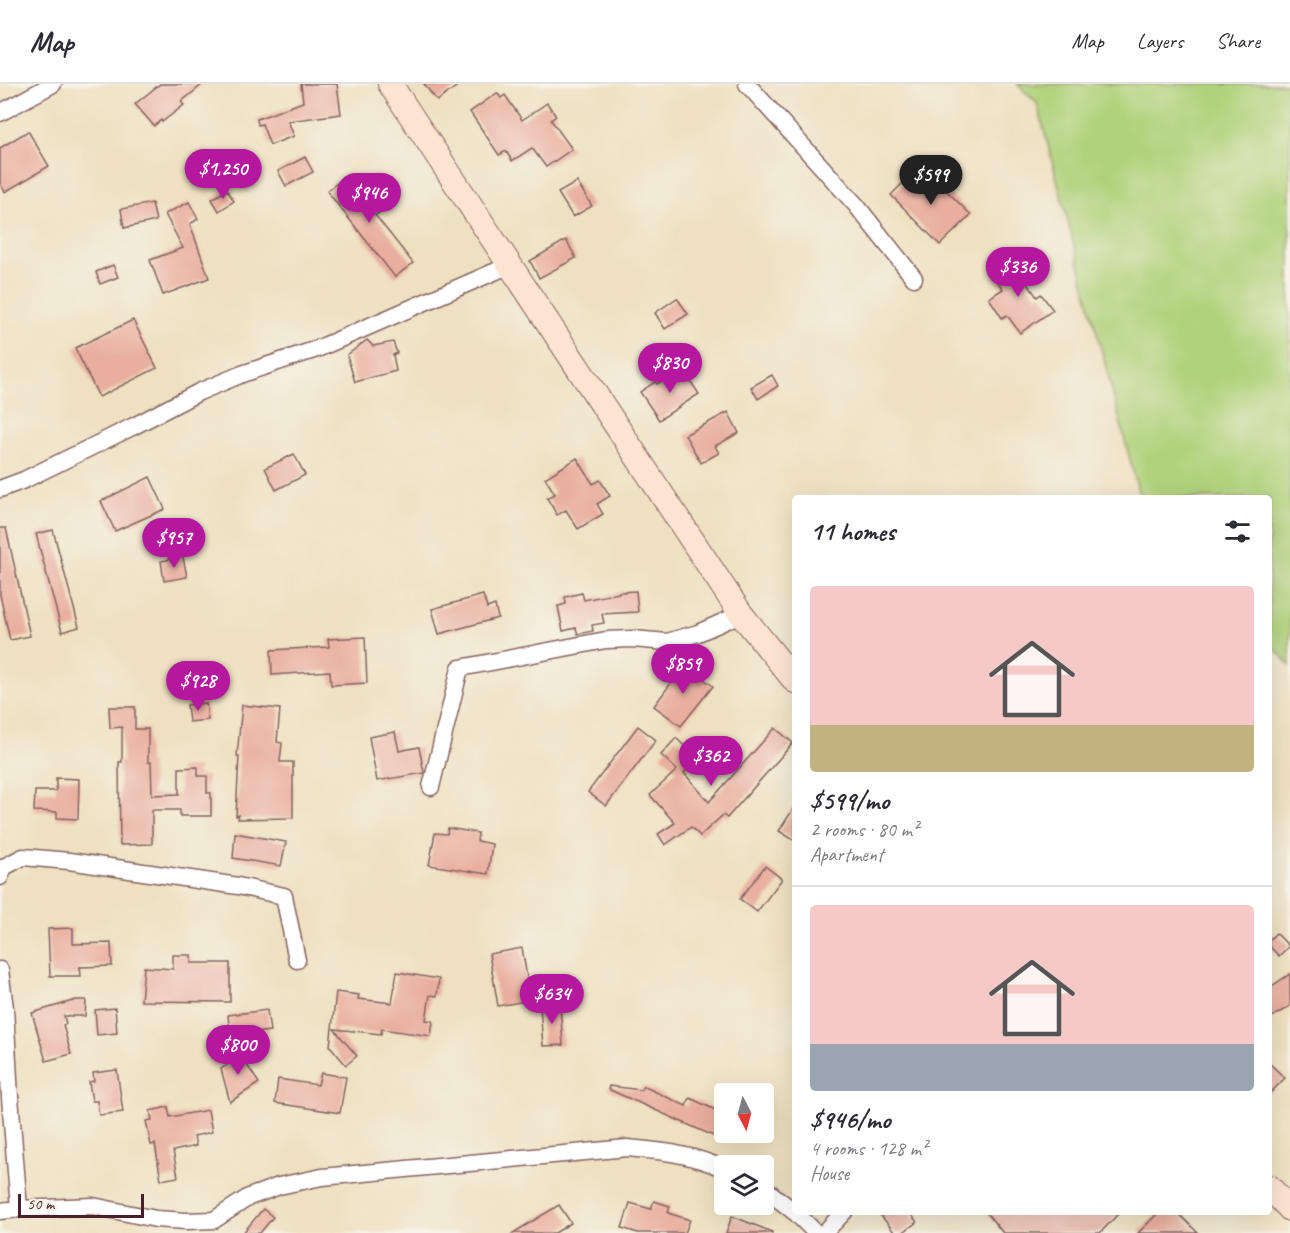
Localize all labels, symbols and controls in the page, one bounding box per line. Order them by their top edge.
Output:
text: Map [30,24,73,59]
text: Map [1071,28,1104,54]
text: Layers [1137,28,1183,54]
text: Share [1216,28,1260,54]
pin: $1,250 [174,149,272,200]
pin: $599 [895,155,967,206]
text: $1,250 [199,156,247,181]
text: $599 [913,162,949,187]
pin: $946 [333,173,405,224]
text: $946 [351,180,387,205]
pin: $336 [982,247,1054,298]
text: $336 [1000,254,1036,279]
pin: $830 [634,343,706,394]
text: $830 [652,350,688,375]
text: 11 homes [810,515,895,548]
icon: filters [1221,515,1254,548]
pin: $957 [138,518,210,569]
text: $957 [156,525,192,550]
icon: home [978,625,1086,733]
pin: $859 [647,644,719,695]
text: $859 [665,651,701,676]
pin: $928 [162,661,234,712]
text: $928 [180,668,216,693]
pin: $362 [675,736,747,787]
text: $362 [693,743,729,768]
text: $599/mo [810,784,889,817]
text: 2 rooms · 80 m² [810,817,918,842]
text: Apartment [810,842,883,867]
icon: home [978,944,1086,1052]
pin: $634 [516,974,588,1025]
text: $634 [534,981,570,1006]
pin: $800 [202,1025,274,1076]
text: $800 [220,1032,256,1057]
north arrow [714,1083,774,1143]
map controls [714,1083,774,1215]
text: $946/mo [810,1103,890,1136]
text: 4 rooms · 128 m² [810,1136,927,1161]
button: layers [714,1155,774,1215]
text: House [810,1161,849,1186]
scale bar [18,1191,144,1218]
text: 50 m [27,1194,54,1214]

